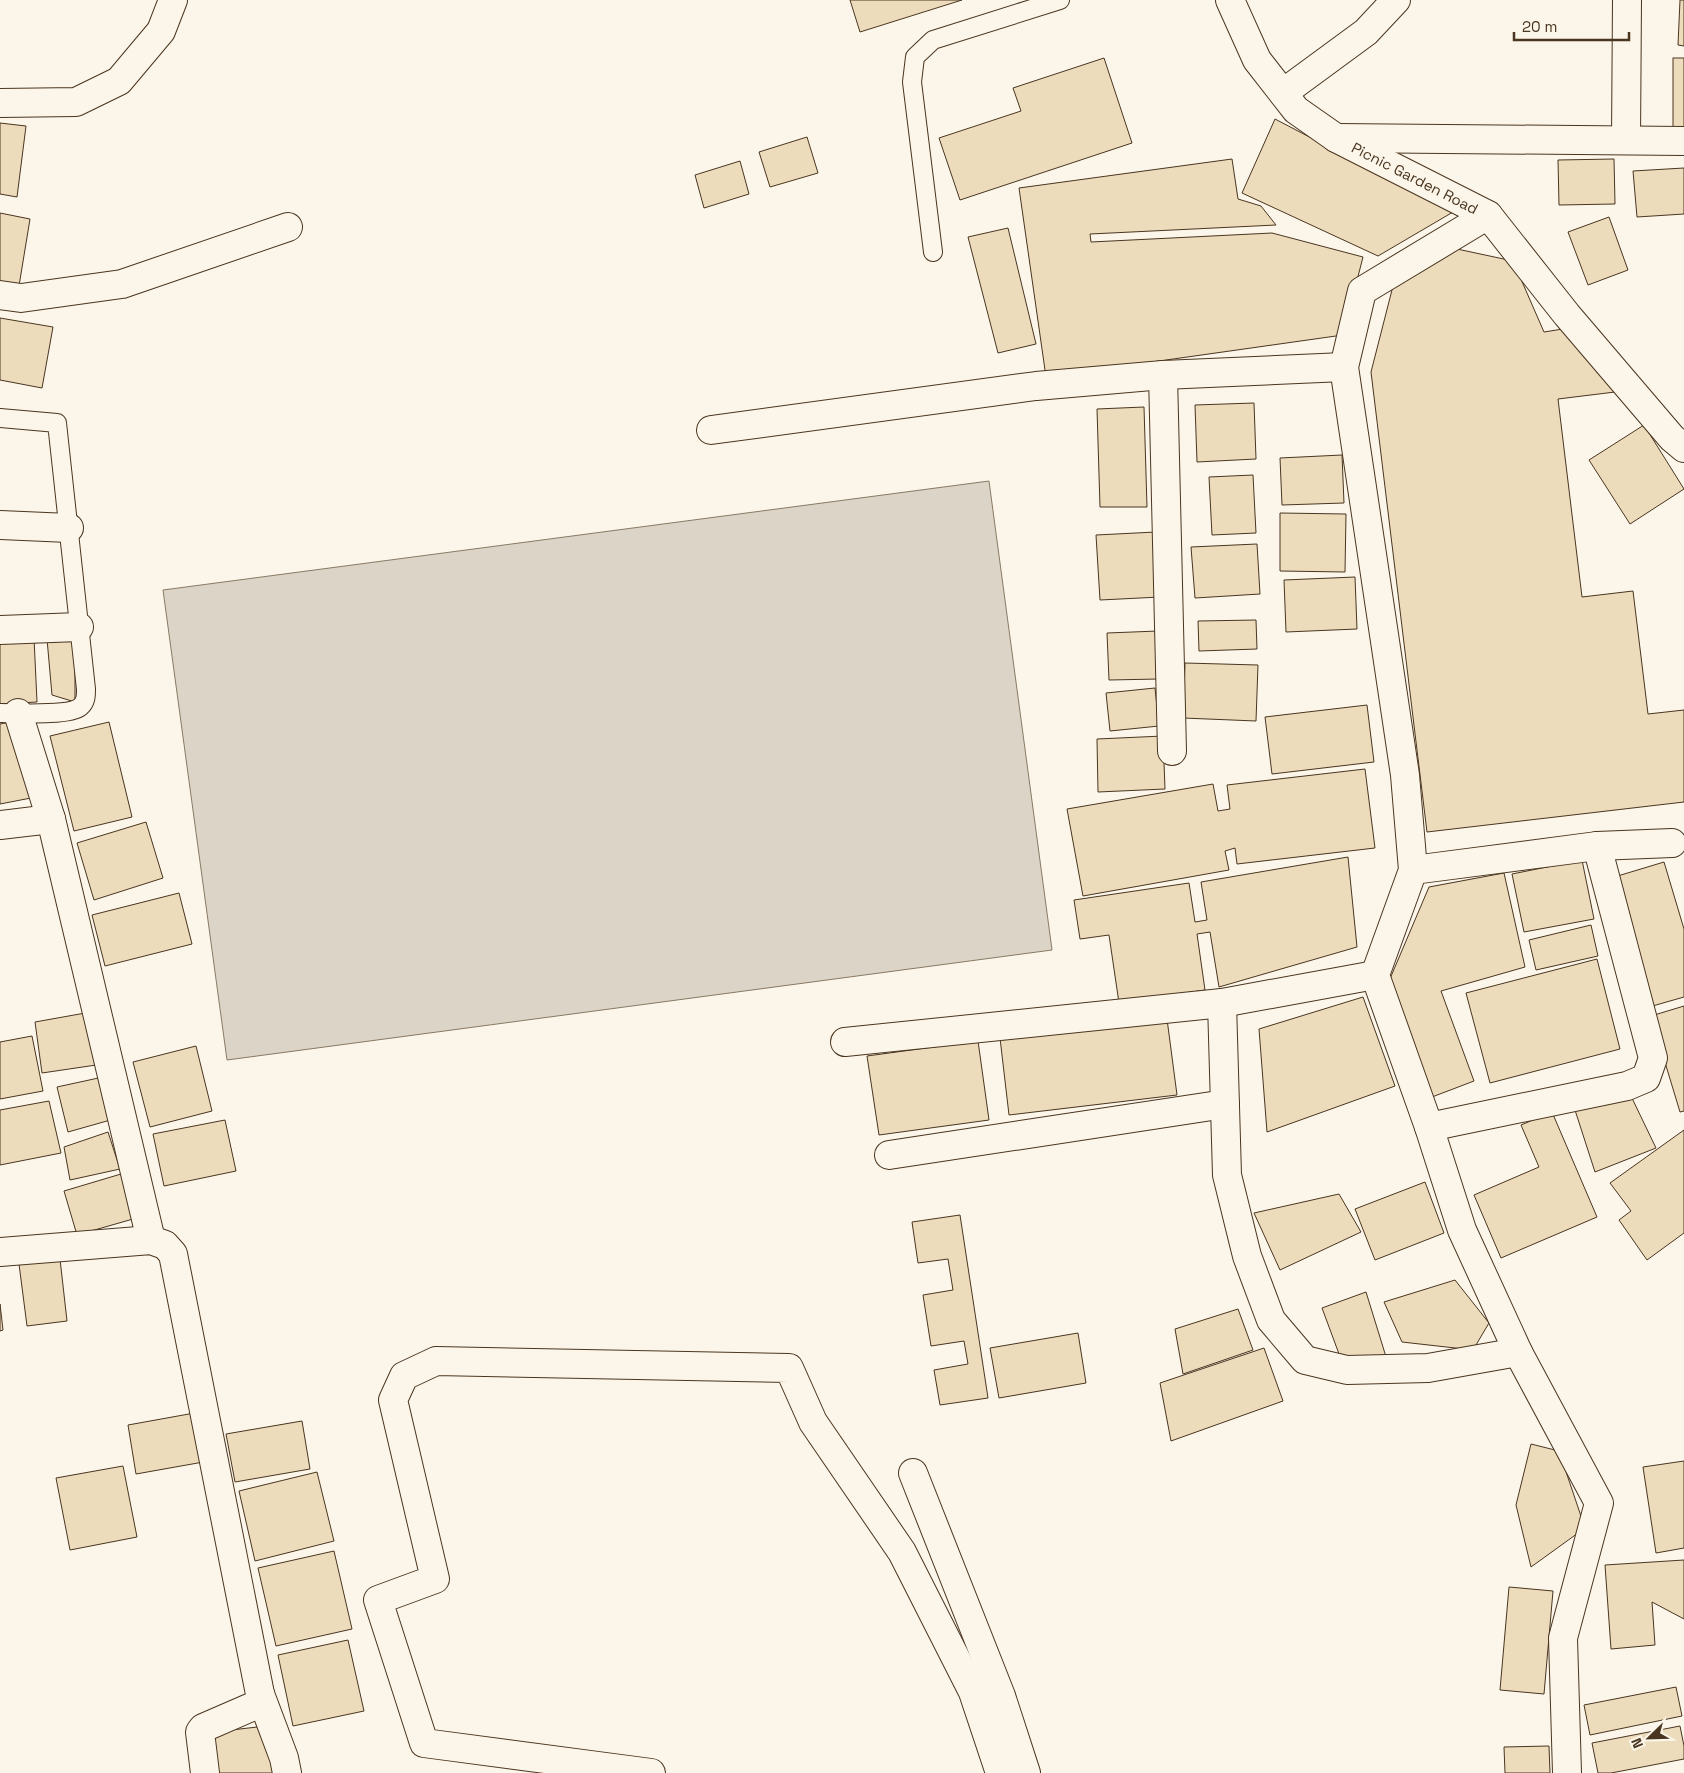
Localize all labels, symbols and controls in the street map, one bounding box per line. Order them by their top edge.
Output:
scale bar [1514,10,1629,42]
text: 20 m [1522,17,1557,36]
street label: Picnic Garden Road [1348,138,1482,218]
north arrow [1624,1713,1674,1763]
text: N [1627,1735,1647,1751]

